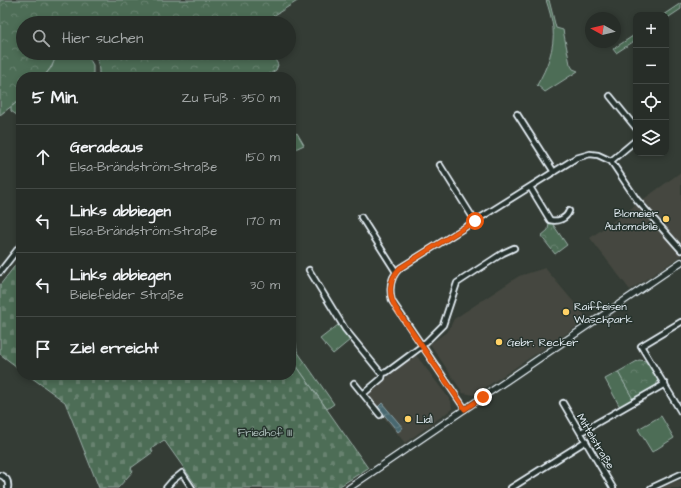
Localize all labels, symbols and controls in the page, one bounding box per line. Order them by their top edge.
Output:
north arrow [585,12,621,48]
map controls [633,12,669,156]
button: + [633,12,669,48]
search box [16,16,296,60]
icon: search [30,27,52,49]
text: Hier suchen [62,28,143,49]
button: − [633,48,669,84]
button: locate [633,84,669,120]
text: 5 Min. [32,86,78,110]
text: Zu Fuß · 350 m [182,89,280,107]
button: layers [633,120,669,156]
text: Geradeaus [70,137,143,158]
icon: ahead [32,146,54,168]
text: 150 m [246,148,280,166]
text: Elsa-Brändström-Straße [70,158,217,176]
text: Links abbiegen [70,201,171,222]
place label: Blomeier Automobile [604,206,658,234]
icon: left [32,210,54,232]
text: 170 m [247,212,280,230]
route start [466,212,484,230]
marker: Blomeier Automobile [661,214,671,224]
text: Elsa-Brändström-Straße [70,222,217,240]
text: Links abbiegen [70,265,171,286]
icon: left [32,274,54,296]
text: 30 m [250,276,280,294]
text: Bielefelder Straße [70,286,184,304]
place label: Raiffeisen Waschpark [574,299,633,327]
marker: Raiffeisen Waschpark [561,307,571,317]
place label: Gebr. Recker [507,335,578,350]
marker: Gebr. Recker [494,337,504,347]
icon: arrive [32,338,54,360]
text: Ziel erreicht [70,338,159,359]
route end [474,388,492,406]
street label: Mittelstraße [573,411,618,472]
place label: Lidl [416,412,433,427]
marker: Lidl [403,414,413,424]
park label: Friedhof III [238,425,293,440]

